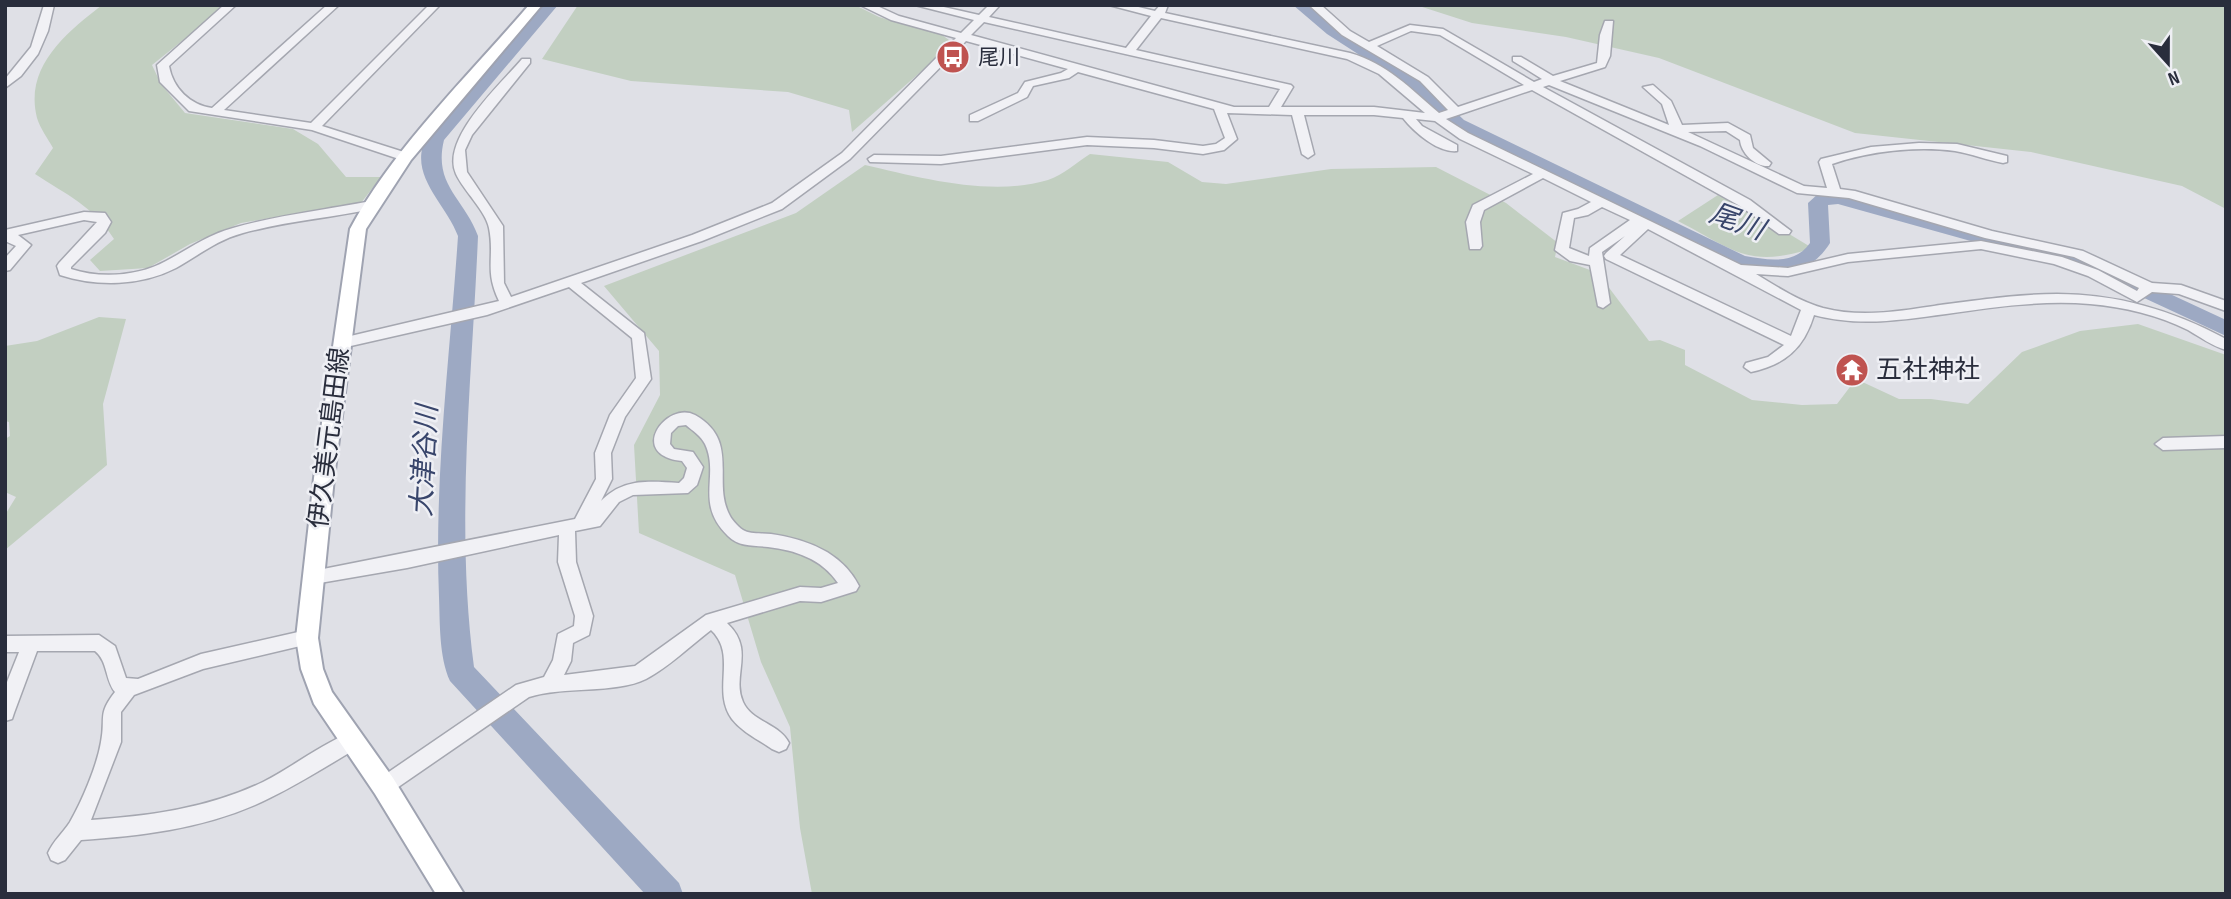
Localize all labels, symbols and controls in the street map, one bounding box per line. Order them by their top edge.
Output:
north arrow [2133,28,2203,98]
bus stop icon: 尾川 [934,38,972,76]
place label: 尾川 [978,45,1020,70]
text: N [2165,65,2182,90]
water label: 尾川 [1705,197,1772,248]
street label: 伊久美元島田線 [304,346,356,530]
temple icon: 五社神社 [1833,351,1871,389]
place label: 五社神社 [1876,355,1980,386]
water label: 大津谷川 [406,401,445,518]

